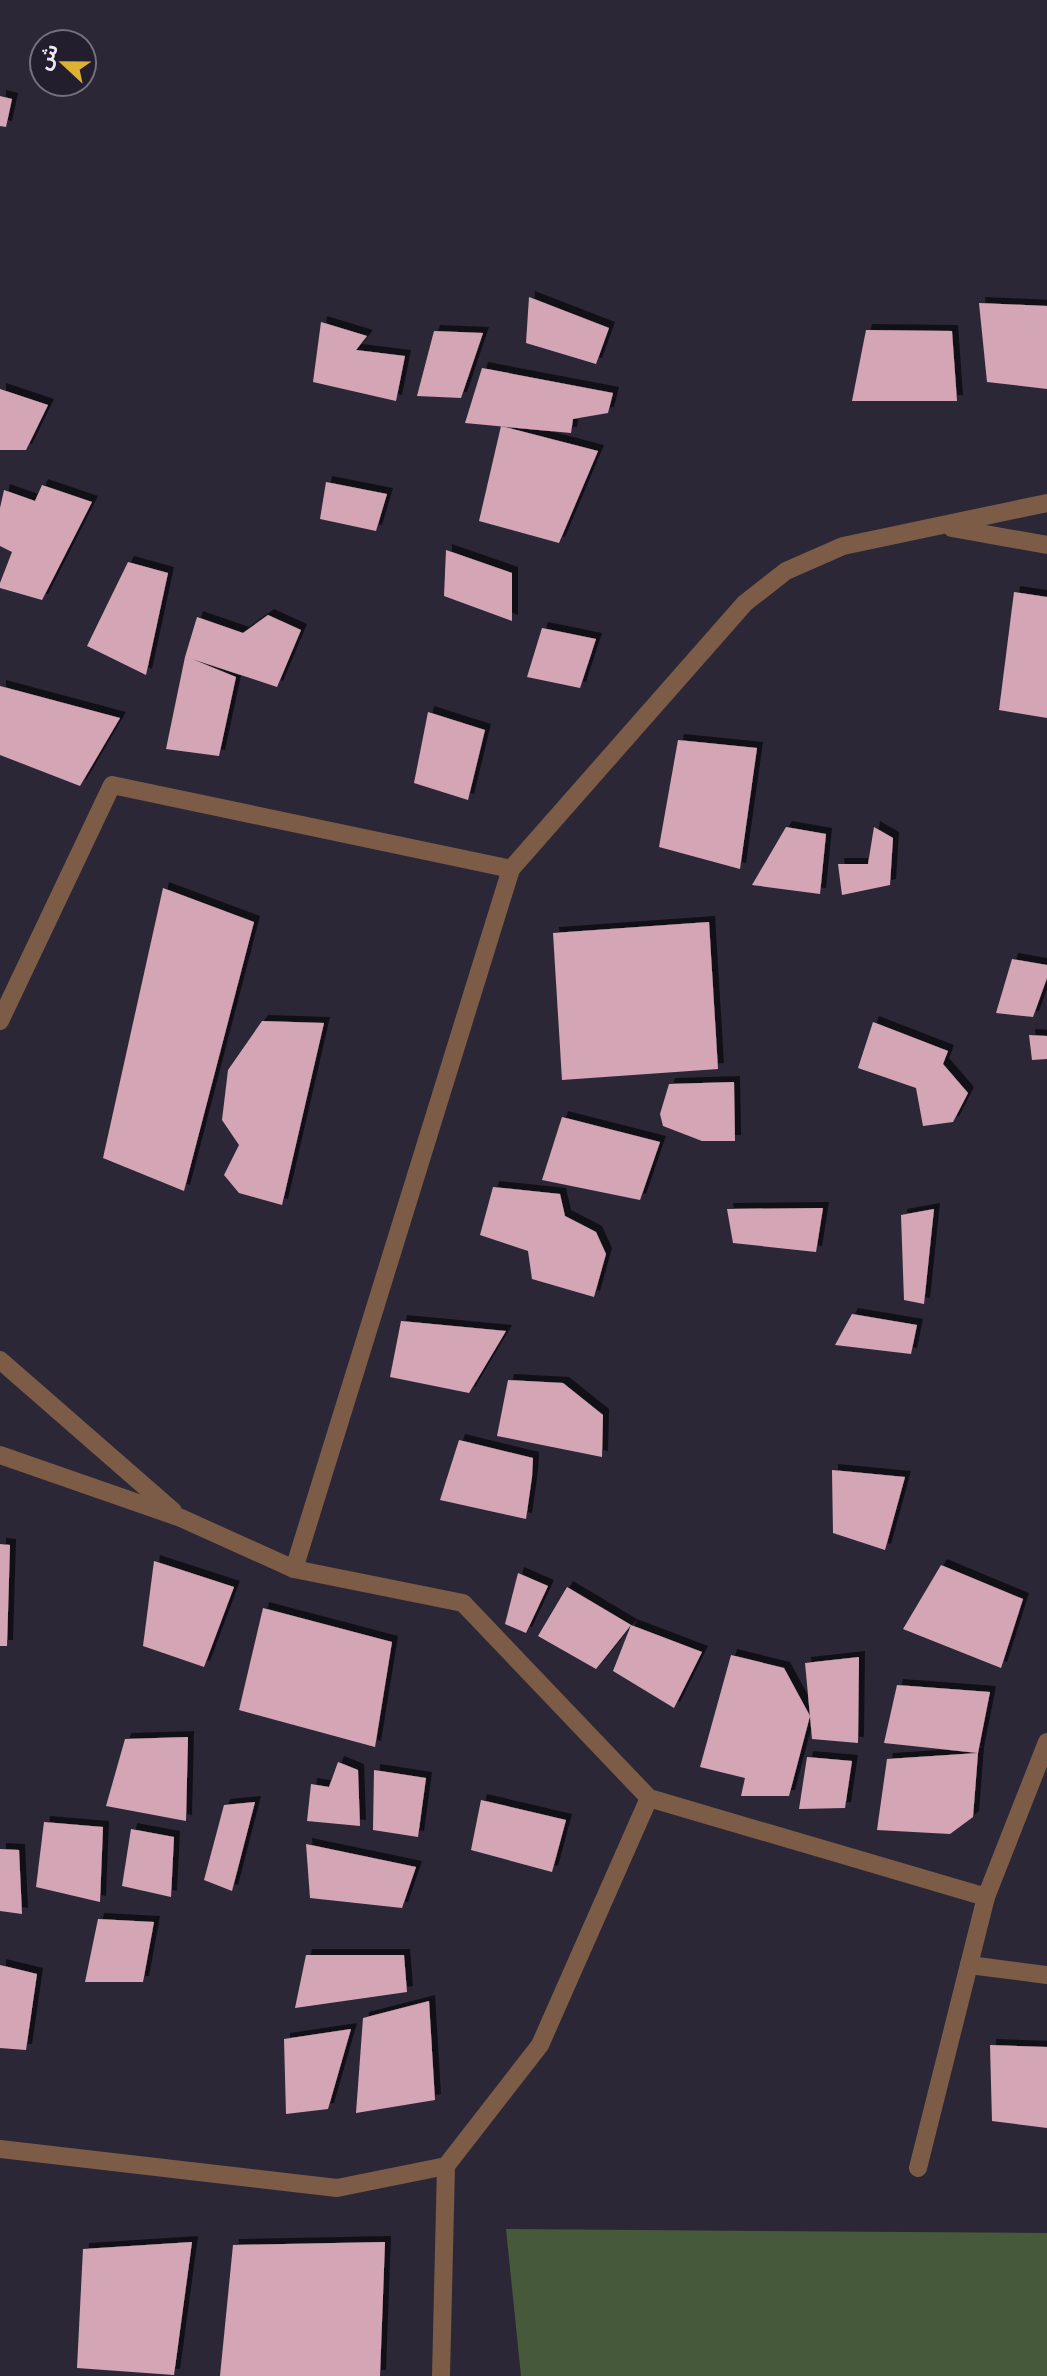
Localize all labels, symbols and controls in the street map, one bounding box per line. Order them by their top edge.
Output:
north arrow [28,28,98,98]
text: ش [32,40,63,73]

